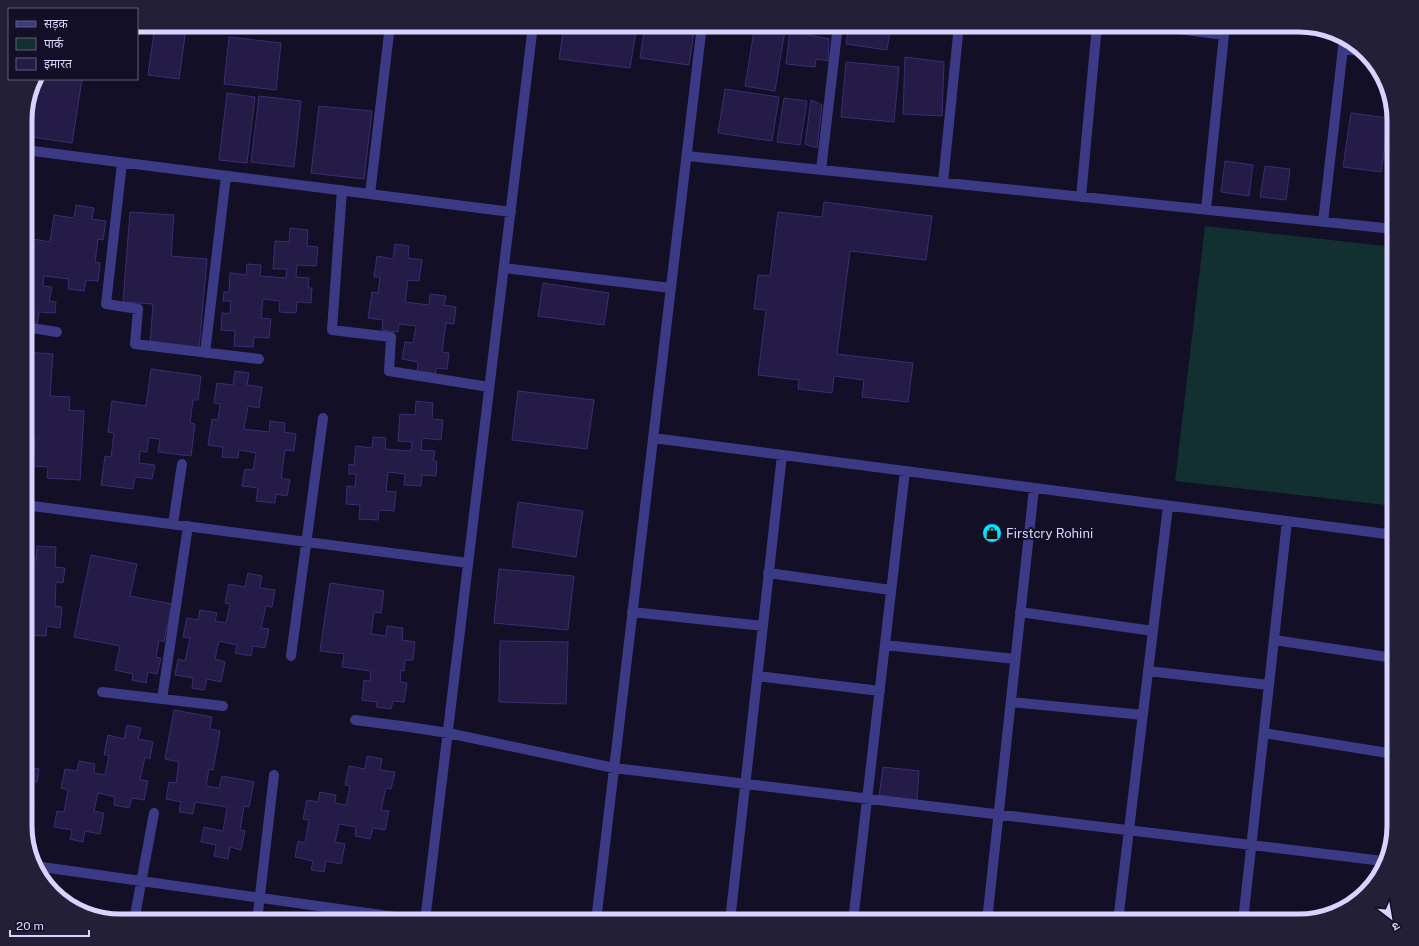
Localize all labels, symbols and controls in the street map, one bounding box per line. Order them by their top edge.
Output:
legend [8,8,138,80]
text: सड़क [44,17,69,31]
text: पार्क [44,37,64,51]
text: इमारत [44,57,73,71]
shop icon: Firstcry Rohini [981,522,1003,544]
place label: Firstcry Rohini [1006,526,1093,541]
north arrow [1371,898,1411,938]
scale bar [10,912,89,938]
text: 20 m [16,919,44,933]
text: उ [1390,920,1402,934]

